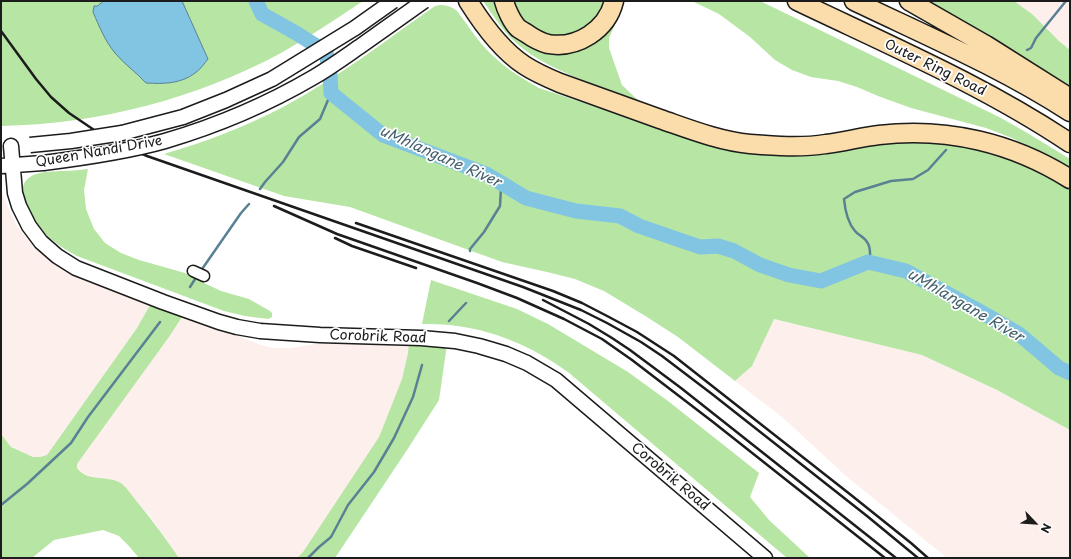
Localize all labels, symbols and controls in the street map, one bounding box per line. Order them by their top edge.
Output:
street label: Outer Ring Road [881,36,989,100]
water label: uMhlangane River [377,122,503,192]
street label: Queen Nandi Drive [34,133,164,171]
water label: uMhlangane River [904,266,1026,346]
street label: Corobrik Road [329,327,427,347]
street label: Corobrik Road [627,439,713,515]
north arrow [1015,503,1055,543]
text: N [1037,521,1056,536]

